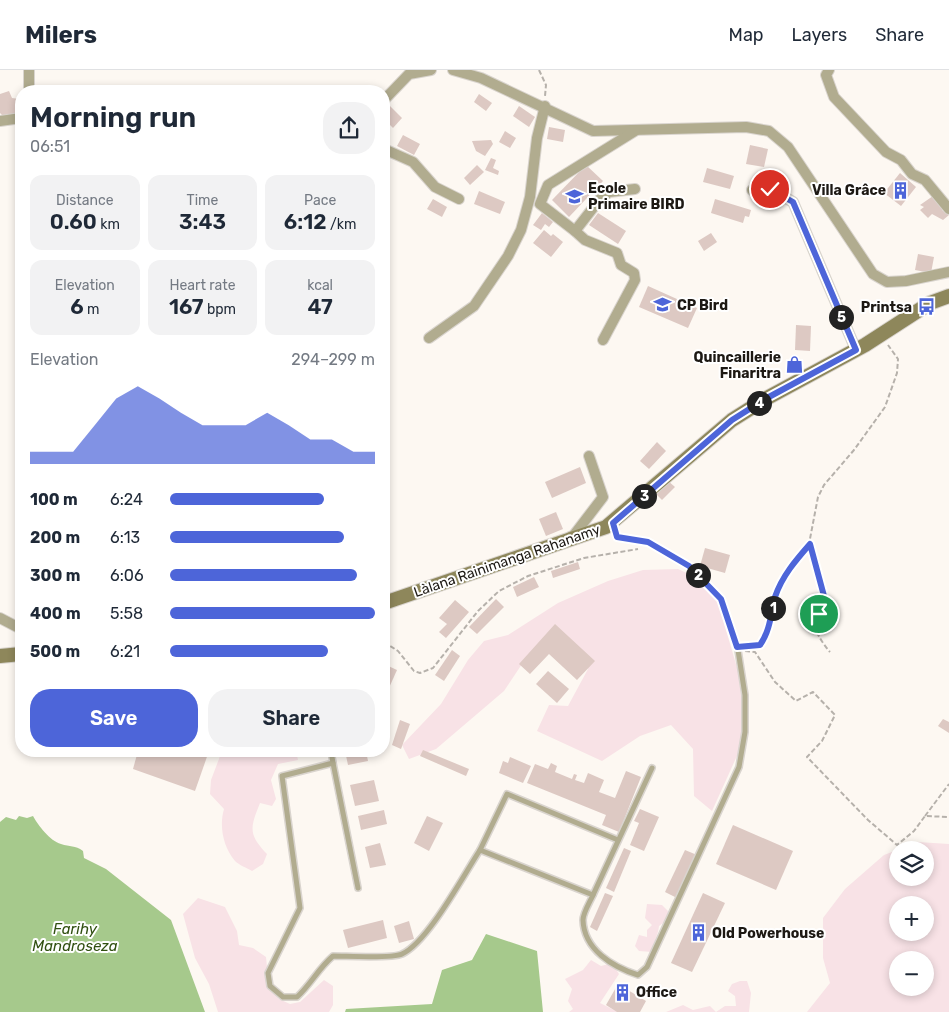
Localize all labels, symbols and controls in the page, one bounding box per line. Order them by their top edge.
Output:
text: Milers [25,21,97,49]
text: Map [729,24,764,46]
text: Layers [792,24,847,46]
text: Share [875,24,924,46]
text: Morning run [30,101,196,134]
button: share [323,102,375,154]
text: 06:51 [30,137,70,156]
pin [749,168,791,210]
icon: check [756,175,784,203]
place label: Ecole Primaire BIRD [588,180,685,213]
building icon: Villa Grâce [890,180,910,200]
place label: Villa Grâce [812,182,886,199]
school or university icon: Ecole Primaire BIRD [564,186,584,206]
text: Distance [56,192,114,209]
text: Time [187,192,218,209]
text: Pace [304,192,336,209]
text: 0.60 [50,209,97,234]
text: 3:43 [179,209,226,234]
text: 6:12 [284,209,327,234]
text: km [97,216,120,233]
text: /km [327,216,356,233]
text: Elevation [55,277,115,294]
text: Heart rate [170,277,235,294]
text: kcal [307,277,333,294]
text: 6 [70,294,84,319]
text: 167 [169,294,203,319]
text: 47 [308,294,333,319]
school or university icon: CP Bird [653,295,673,315]
place label: CP Bird [677,297,728,314]
bus stop icon: Printsa [916,297,936,317]
place label: Printsa [861,299,912,316]
text: m [84,301,99,318]
text: bpm [203,301,236,318]
pin: 5 [828,304,854,330]
text: 5 [837,309,846,326]
place label: Quincaillerie Finaritra [694,349,781,382]
text: Elevation [30,350,99,369]
text: 294–299 m [291,350,375,369]
shop icon: Quincaillerie Finaritra [785,355,805,375]
pin: 4 [746,390,772,416]
text: 4 [755,395,764,412]
pin: 3 [632,484,656,508]
text: 3 [640,488,649,505]
text: 100 m [30,490,78,509]
text: 6:24 [110,490,143,509]
street label: Làlana Rainimanga Rahanamy [412,521,603,601]
text: 200 m [30,528,80,547]
text: 6:13 [110,528,140,547]
pin: 2 [686,562,710,588]
text: 300 m [30,566,80,585]
text: 6:06 [110,566,144,585]
text: 2 [694,567,703,584]
pin [798,593,840,635]
pin: 1 [760,596,786,620]
text: 1 [770,600,777,617]
icon: arrive [805,600,833,628]
text: 400 m [30,604,81,623]
text: 5:58 [110,604,143,623]
text: 500 m [30,642,80,661]
text: 6:21 [110,642,140,661]
button: Save [30,689,198,747]
button: Share [208,689,375,747]
map controls [889,841,934,996]
button: layers [889,841,934,886]
button: + [889,896,934,941]
water label: Farihy Mandroseza [32,920,118,955]
building icon: Old Powerhouse [688,923,708,943]
place label: Old Powerhouse [712,925,824,942]
button: − [889,951,934,996]
building icon: Office [612,982,632,1002]
place label: Office [636,984,677,1001]

